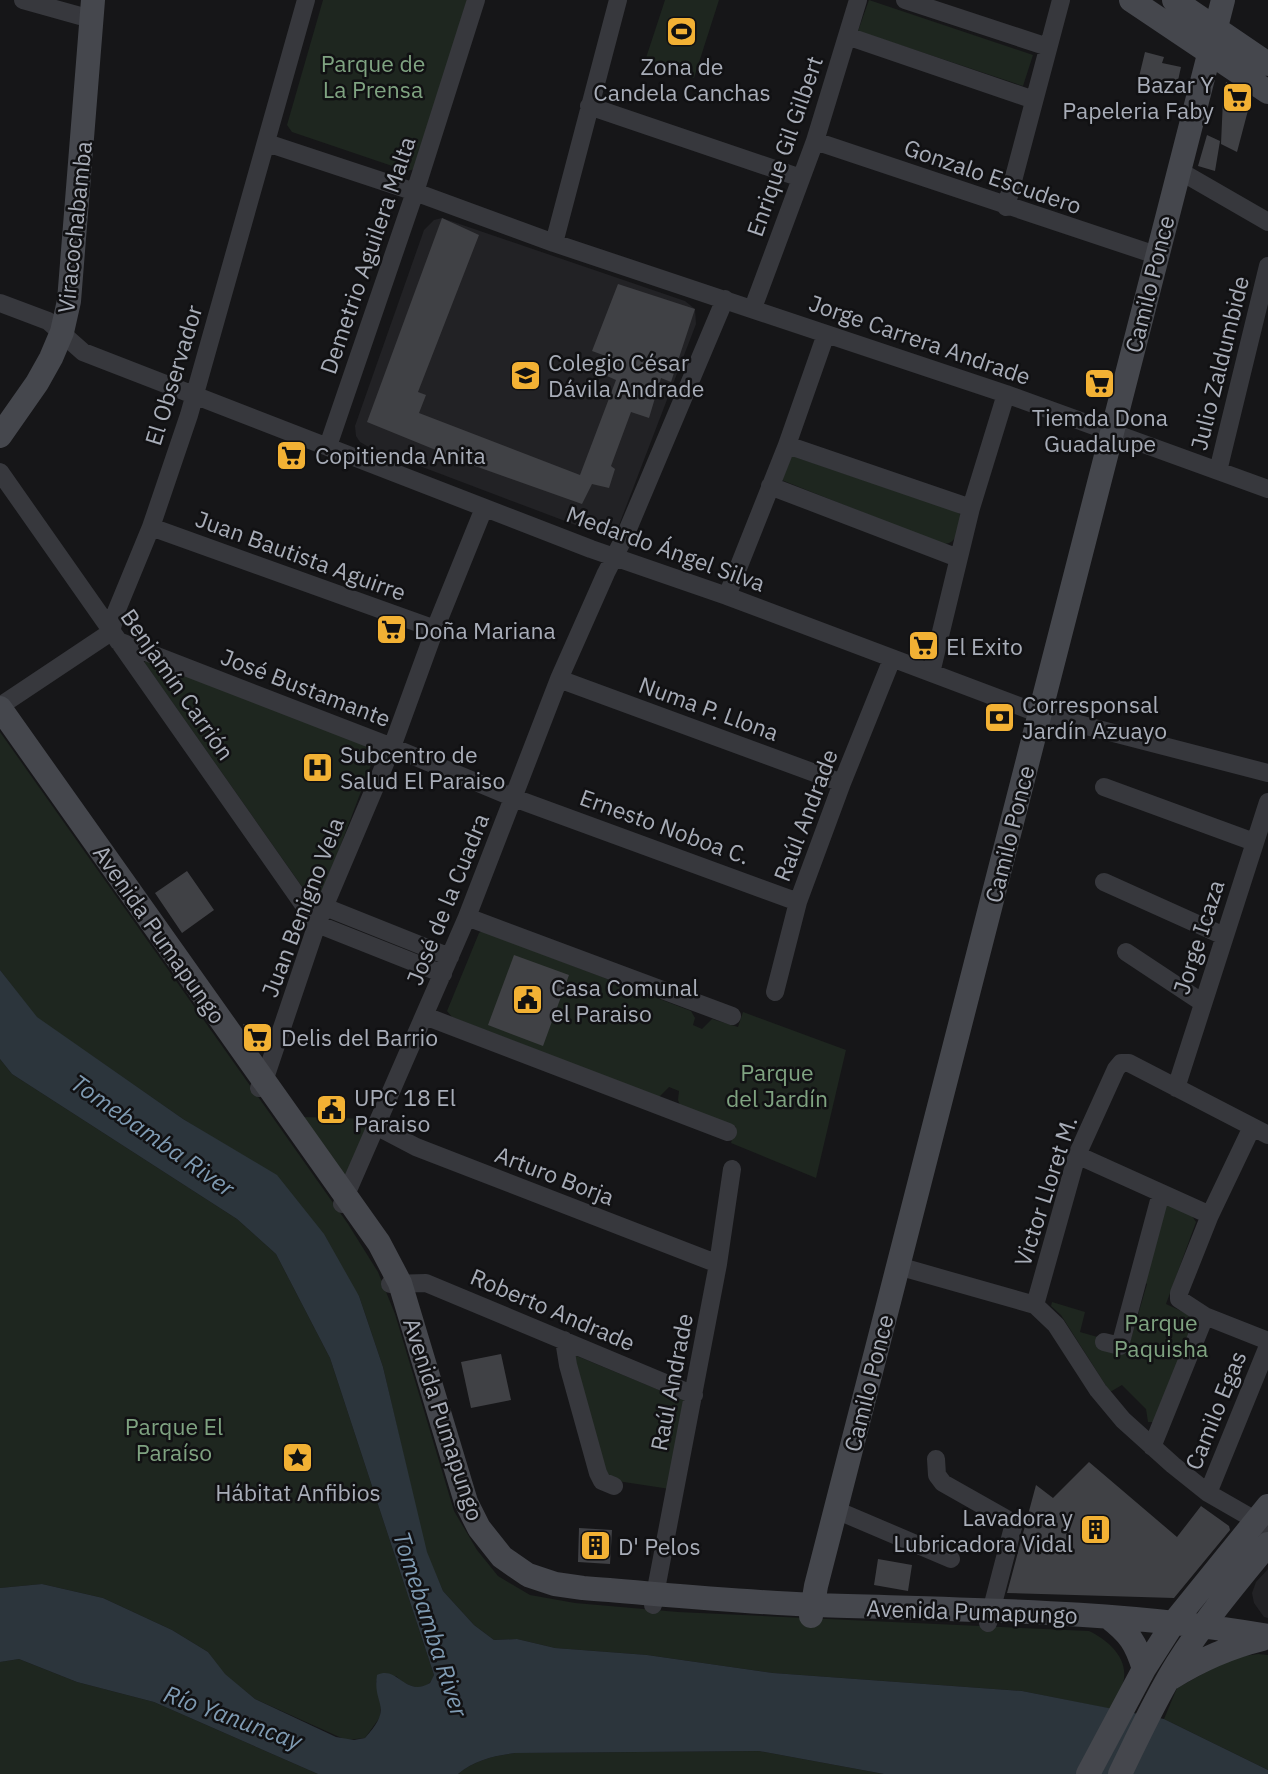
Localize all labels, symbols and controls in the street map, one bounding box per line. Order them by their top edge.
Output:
sports icon: Zona de Candela Canchas [665,15,699,49]
park label: Parque de La Prensa [321,48,425,104]
place label: Zona de Candela Canchas [593,51,771,107]
street label: Enrique Gil Gilbert [739,52,829,240]
place label: Bazar Y Papeleria Faby [1062,69,1215,125]
supermarket icon: Bazar Y Papeleria Faby [1220,80,1254,114]
street label: Demetrio Aguilera Malta [312,132,422,378]
street label: Gonzalo Escudero [900,132,1086,220]
street label: Viracochabamba [50,139,98,315]
street label: Camilo Ponce [1117,212,1181,356]
street label: Julio Zaldumbide [1183,273,1255,453]
street label: Jorge Carrera Andrade [805,287,1035,391]
street label: El Observador [137,301,209,449]
place label: Colegio César Dávila Andrade [548,347,704,403]
school or university icon: Colegio César Dávila Andrade [508,358,542,392]
supermarket icon: Tiemda Dona Guadalupe [1083,366,1117,400]
place label: Tiemda Dona Guadalupe [1032,402,1168,458]
supermarket icon: Copitienda Anita [275,438,309,472]
place label: Copitienda Anita [315,440,486,470]
street label: Medardo Ángel Silva [562,498,770,598]
street label: Juan Bautista Aguirre [192,503,410,607]
street label: Benjamín Carrión [115,602,241,766]
supermarket icon: Doña Mariana [374,613,408,647]
place label: Doña Mariana [414,615,556,645]
supermarket icon: El Exito [906,629,940,663]
place label: El Exito [946,631,1023,661]
street label: José Bustamante [217,641,395,733]
street label: Numa P. Llona [635,669,783,747]
place label: Corresponsal Jardín Azuayo [1022,689,1167,745]
bank icon: Corresponsal Jardín Azuayo [982,700,1016,734]
place label: Subcentro de Salud El Paraiso [340,739,505,795]
street label: Raúl Andrade [766,745,844,885]
hospital icon: Subcentro de Salud El Paraiso [300,750,334,784]
street label: Camilo Ponce [977,762,1041,906]
street label: Ernesto Noboa C. [576,781,754,871]
street label: José de la Cuadra [399,809,495,989]
street label: Juan Benigno Vela [254,813,350,1001]
street label: Avenida Pumapungo [87,839,233,1029]
street label: Jorge Icaza [1165,876,1231,998]
place label: Casa Comunal el Paraiso [551,972,698,1028]
public building icon: Casa Comunal el Paraiso [511,983,545,1017]
supermarket icon: Delis del Barrio [241,1020,275,1054]
place label: Delis del Barrio [281,1022,438,1052]
park label: Parque del Jardín [726,1057,828,1113]
water label: Tomebamba River [65,1067,242,1204]
place label: UPC 18 El Paraiso [354,1082,456,1138]
public building icon: UPC 18 El Paraiso [314,1093,348,1127]
street label: Victor Lloret M. [1007,1112,1083,1270]
street label: Arturo Borja [491,1139,619,1211]
street label: Roberto Andrade [466,1261,640,1357]
park label: Parque Paquisha [1114,1307,1208,1363]
street label: Raúl Andrade [643,1311,699,1453]
street label: Camilo Ponce [836,1311,900,1455]
street label: Avenida Pumapungo [397,1314,491,1524]
street label: Camilo Egas [1178,1346,1252,1474]
park label: Parque El Paraíso [125,1411,223,1467]
place icon: Hábitat Anfibios [281,1441,315,1475]
place label: Hábitat Anfibios [215,1477,381,1507]
place label: Lavadora y Lubricadora Vidal [893,1502,1074,1558]
building icon: Lavadora y Lubricadora Vidal [1079,1513,1113,1547]
water label: Tomebamba River [386,1527,476,1722]
building icon: D' Pelos [578,1529,612,1563]
place label: D' Pelos [618,1531,701,1561]
street label: Avenida Pumapungo [866,1592,1078,1630]
water label: Río Yanuncay [160,1677,308,1757]

